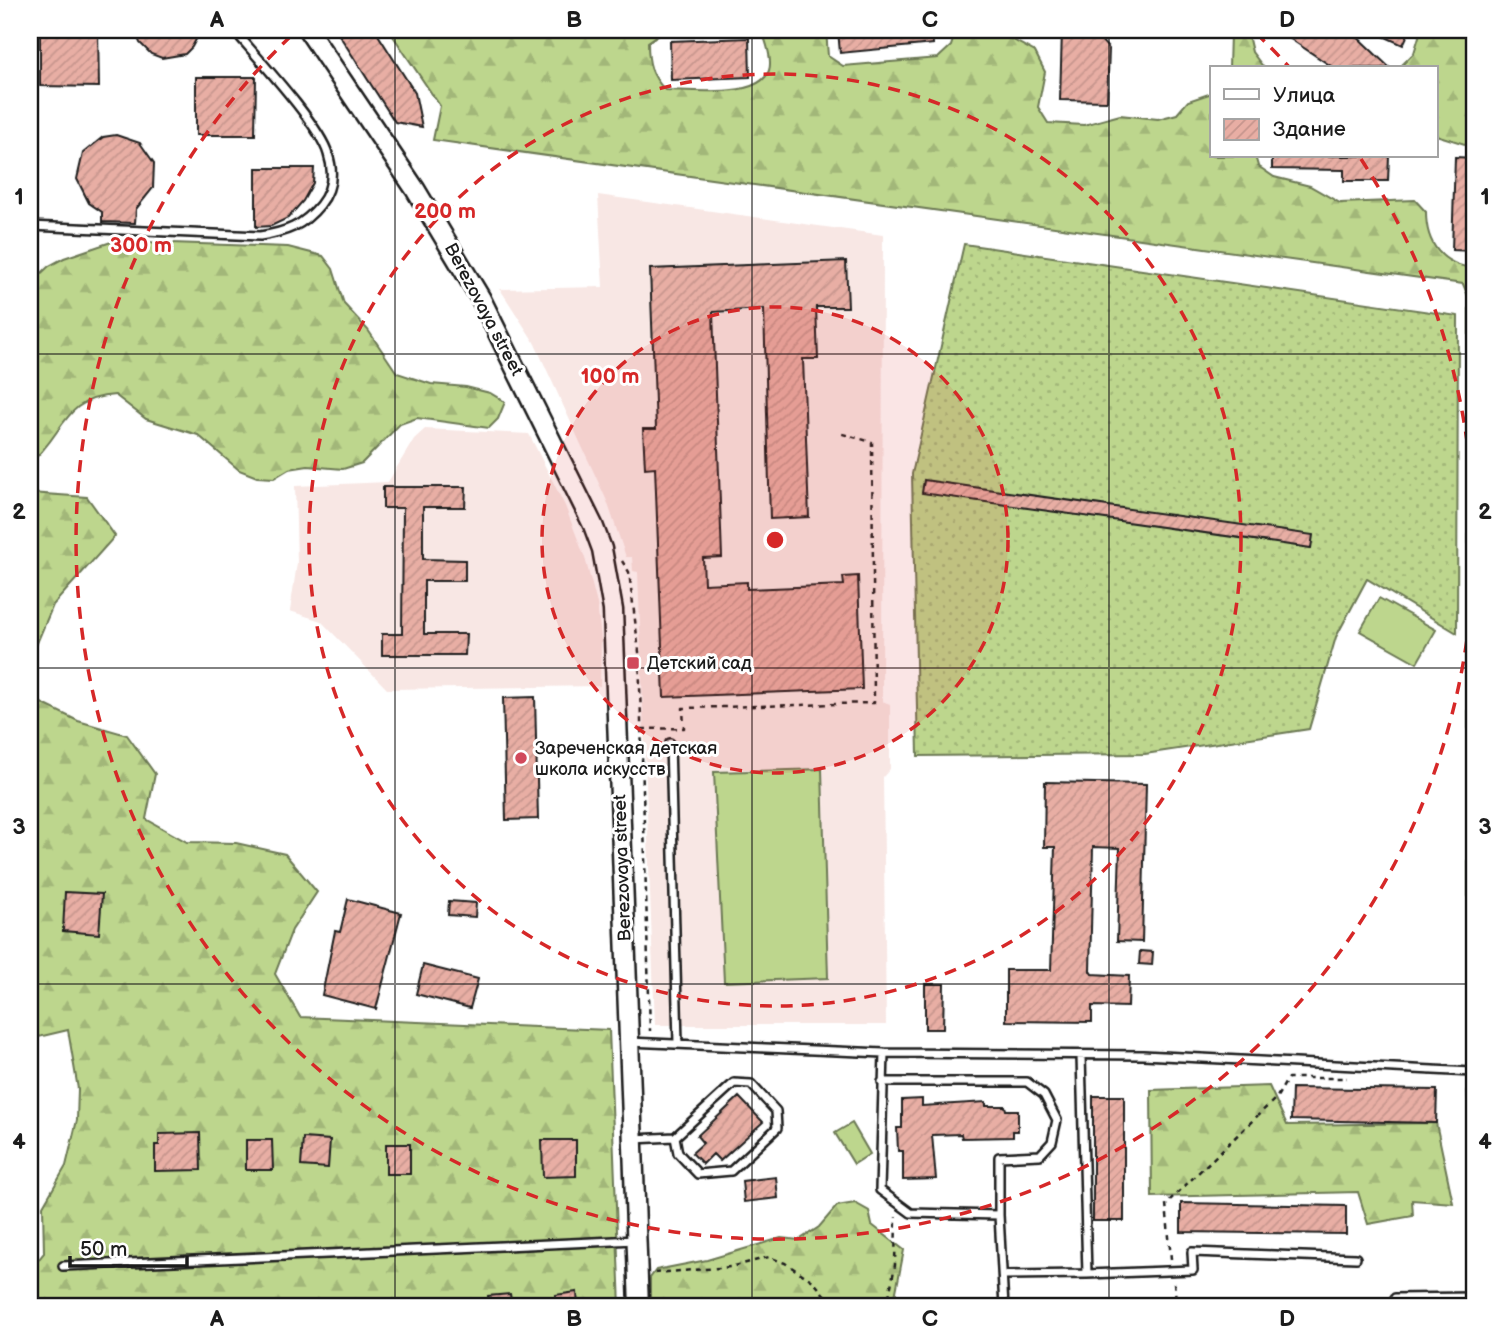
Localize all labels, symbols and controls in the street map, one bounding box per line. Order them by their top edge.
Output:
text: A [209,6,225,34]
text: B [566,6,582,34]
text: C [922,6,938,34]
text: D [1279,6,1295,34]
legend [1210,66,1438,158]
text: Улица [1273,83,1336,108]
text: Здание [1273,117,1346,142]
text: 1 [14,183,24,211]
text: 1 [1480,183,1490,211]
text: 200 m [414,199,476,224]
text: 300 m [110,233,172,258]
street label: Berezovaya street [440,239,528,380]
text: 100 m [581,364,639,389]
text: 2 [12,498,26,526]
text: 2 [1478,498,1492,526]
centre of rings [763,528,787,552]
place label: Детский сад [647,653,752,674]
marker: Детский сад [625,655,641,671]
place label: Зареченская детская школа искусств [535,738,717,780]
marker: Зареченская детская школа искусств [513,750,529,766]
street label: Berezovaya street [609,794,636,942]
text: 3 [12,813,26,841]
text: 3 [1478,813,1492,841]
text: 4 [12,1128,26,1156]
text: 4 [1478,1128,1492,1156]
scale bar [70,1225,187,1269]
text: 50 m [80,1237,127,1262]
text: A [209,1305,225,1333]
text: B [566,1305,582,1333]
text: C [922,1305,938,1333]
text: D [1279,1305,1295,1333]

